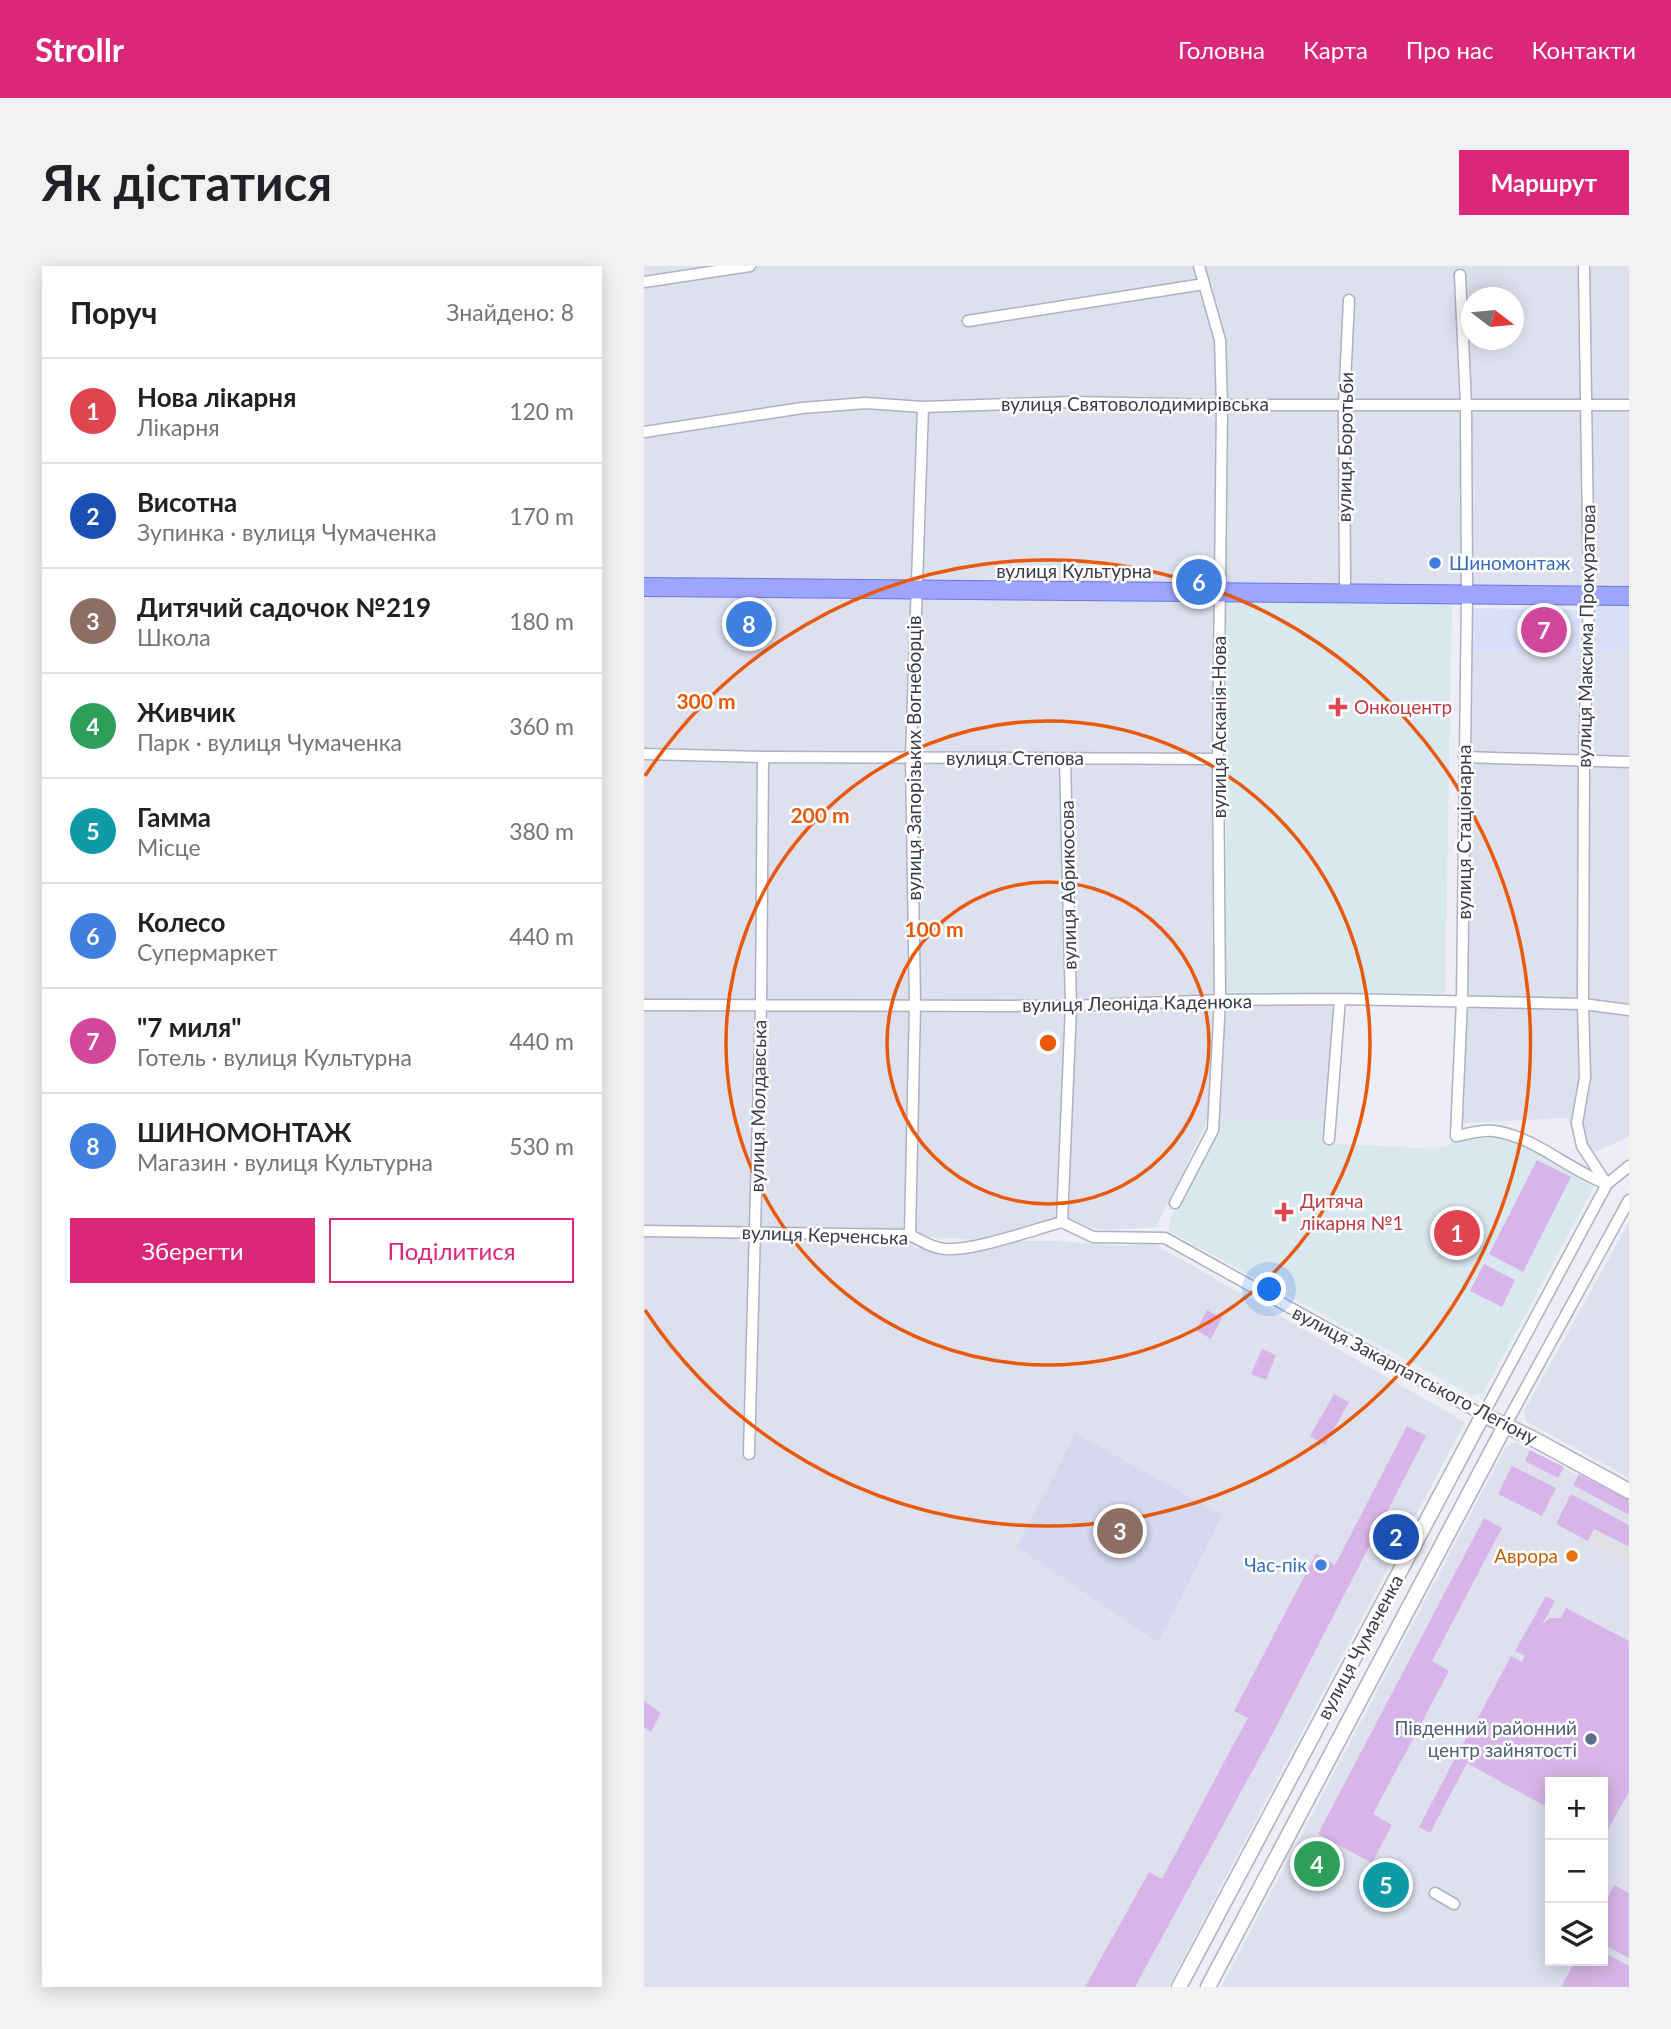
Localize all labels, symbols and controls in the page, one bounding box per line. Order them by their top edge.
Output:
text: Strollr [35,29,124,69]
text: Головна [1178,35,1265,64]
text: Карта [1303,35,1368,64]
text: Про нас [1406,35,1493,64]
text: Контакти [1531,35,1636,64]
button: Маршрут [1459,150,1629,215]
text: Як дістатися [42,153,332,211]
north arrow [1461,287,1524,350]
text: Поруч [70,294,157,330]
text: Знайдено: 8 [446,298,574,326]
street label: вулиця Боротьби [1332,372,1357,522]
text: Нова лікарня [137,381,296,413]
street label: вулиця Святоволодимирівська [1001,392,1269,415]
text: 1 [86,397,100,425]
text: 120 m [509,397,574,425]
text: Лікарня [137,413,220,441]
text: Висотна [137,486,237,518]
text: 2 [86,502,100,530]
text: 170 m [509,502,574,530]
street label: вулиця Максима Прокуратова [1572,504,1599,768]
text: Зупинка · вулиця Чумаченка [137,518,437,546]
place label: Шиномонтаж [1449,551,1571,574]
marker: Шиномонтаж [1427,555,1443,571]
pin: 6 [1176,556,1222,608]
street label: вулиця Культурна [996,559,1152,582]
text: Дитячий садочок №219 [137,591,431,623]
pin: 8 [726,598,772,650]
pin: 7 [1521,604,1567,656]
text: 3 [86,607,100,635]
text: 180 m [509,607,574,635]
street label: вулиця Запорізьких Вогнеборців [902,616,925,900]
text: Школа [137,623,211,651]
street label: вулиця Асканія-Нова [1207,636,1230,818]
text: 300 m [676,688,736,713]
place label: Онкоцентр [1354,695,1452,718]
text: Живчик [137,696,236,728]
marker: Онкоцентр [1328,697,1348,717]
text: 4 [86,712,100,740]
text: 360 m [509,712,574,740]
text: Парк · вулиця Чумаченка [137,728,402,756]
street label: вулиця Стаціонарна [1452,745,1475,919]
street label: вулиця Степова [946,746,1084,769]
street label: вулиця Абрикосова [1055,800,1080,970]
text: Гамма [137,801,211,833]
text: 200 m [790,802,850,827]
text: 5 [86,817,100,845]
text: 380 m [509,817,574,845]
text: Місце [137,833,201,861]
text: Колесо [137,906,225,938]
text: 100 m [904,916,964,941]
text: 6 [86,922,100,950]
text: 440 m [509,922,574,950]
text: Супермаркет [137,938,277,966]
street label: вулиця Леоніда Каденюка [1022,989,1252,1016]
text: "7 миля" [137,1011,242,1043]
street label: вулиця Молдавська [744,1019,771,1193]
text: 7 [86,1027,100,1055]
text: 440 m [509,1027,574,1055]
centre of rings [1036,1031,1060,1055]
text: Готель · вулиця Культурна [137,1043,412,1071]
text: ШИНОМОНТАЖ [137,1116,351,1148]
text: 8 [86,1132,100,1160]
text: 530 m [509,1132,574,1160]
text: Магазин · вулиця Культурна [137,1148,433,1176]
place label: Дитяча лікарня №1 [1300,1189,1404,1234]
marker: Дитяча лікарня №1 [1274,1202,1294,1222]
pin: 1 [1434,1207,1480,1259]
button: Зберегти [70,1218,315,1283]
button: Поділитися [329,1218,574,1283]
street label: вулиця Керченська [741,1220,909,1249]
your location [1252,1272,1286,1306]
street label: вулиця Закарпатського Легіону [1289,1300,1542,1449]
pin: 3 [1097,1505,1143,1557]
pin: 2 [1373,1511,1419,1563]
place label: Аврора [1494,1544,1558,1567]
marker: Аврора [1564,1548,1580,1564]
place label: Час-пік [1244,1553,1307,1576]
marker: Час-пік [1313,1557,1329,1573]
street label: вулиця Чумаченка [1312,1570,1407,1723]
place label: Південний районний центр зайнятості [1394,1716,1577,1761]
marker: Південний районний центр зайнятості [1583,1731,1599,1747]
map controls [1545,1777,1608,1966]
button: + [1545,1777,1608,1840]
pin: 4 [1294,1838,1340,1890]
button: − [1545,1840,1608,1903]
pin: 5 [1363,1859,1409,1911]
button: layers [1545,1903,1608,1966]

